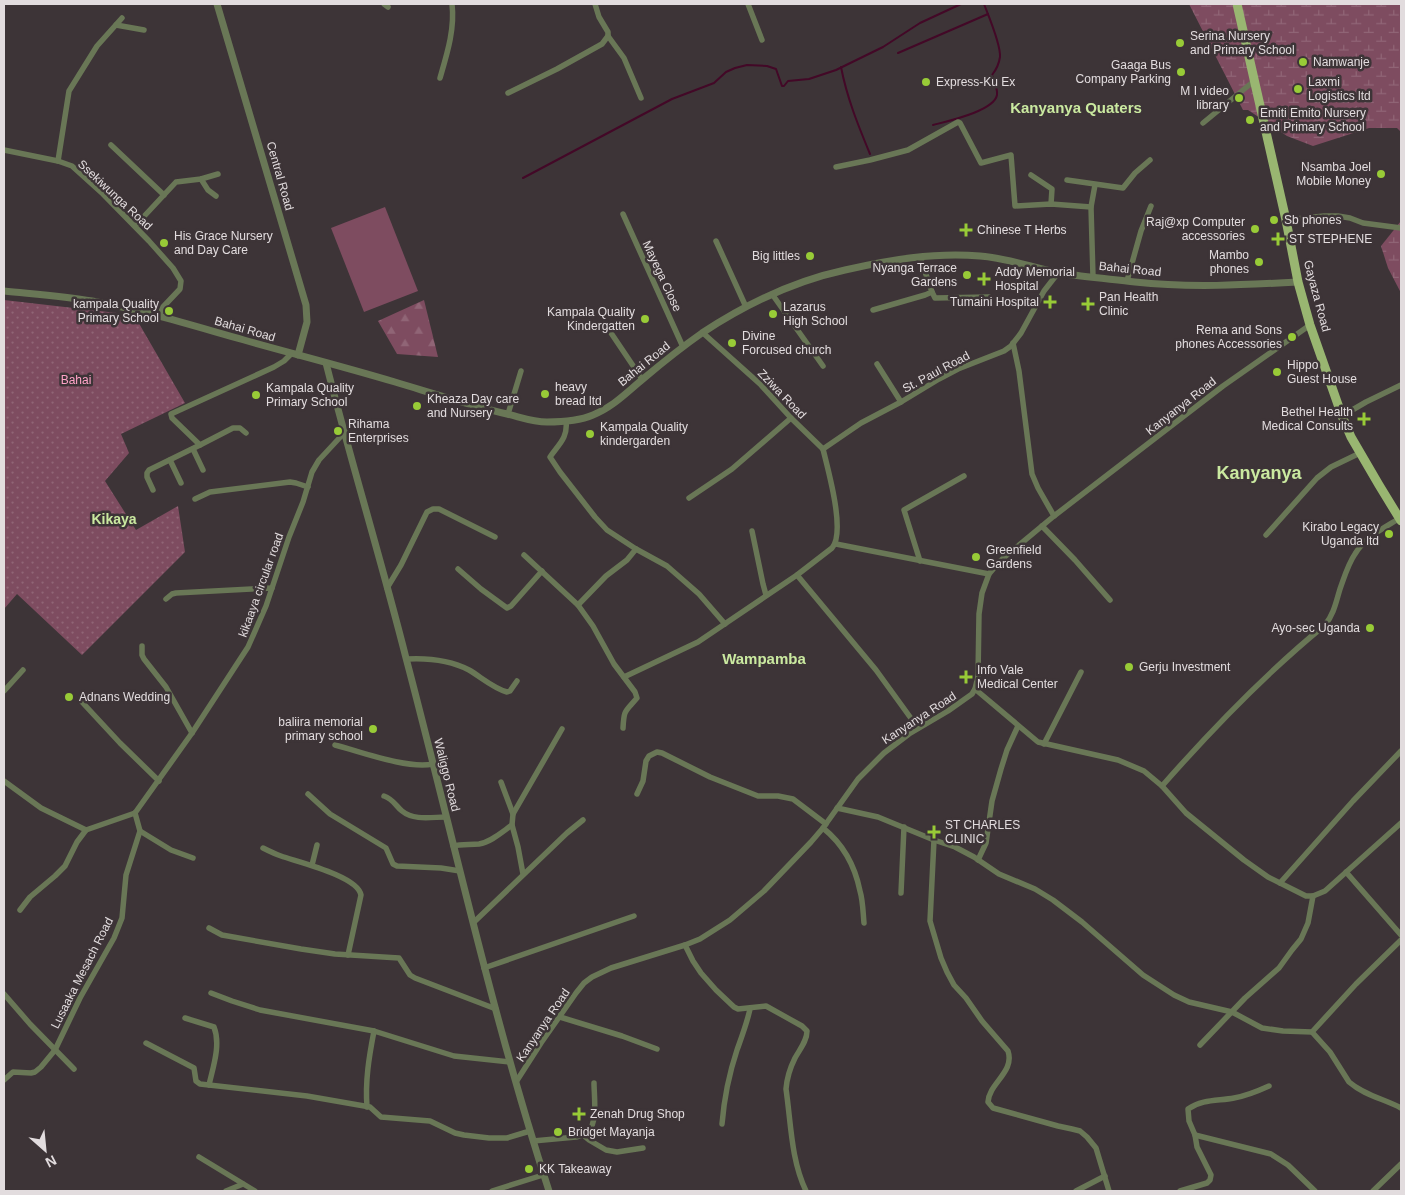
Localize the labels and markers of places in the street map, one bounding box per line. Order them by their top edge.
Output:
place label: Serina Nursery and Primary School [1190,29,1295,57]
marker: Serina Nursery and Primary School [1174,37,1186,49]
place label: Namwanje [1313,55,1370,69]
marker: Namwanje [1297,56,1309,68]
place label: Gaaga Bus Company Parking [1076,58,1171,86]
marker: Gaaga Bus Company Parking [1175,66,1187,78]
place label: Express-Ku Ex [936,75,1015,89]
place label: Laxmi Logistics ltd [1308,75,1371,103]
marker: Express-Ku Ex [920,76,932,88]
marker: Laxmi Logistics ltd [1292,83,1304,95]
place label: M I video library [1180,84,1229,112]
marker: M I video library [1233,92,1245,104]
place label: Emiti Emito Nursery and Primary School [1260,106,1366,134]
marker: Emiti Emito Nursery and Primary School [1244,114,1256,126]
place label: Nsamba Joel Mobile Money [1296,160,1371,188]
marker: Nsamba Joel Mobile Money [1375,168,1387,180]
place label: Sb phones [1284,213,1341,227]
marker: Sb phones [1268,214,1280,226]
place label: Raj@xp Computer accessories [1146,215,1245,243]
marker: Chinese T Herbs [959,223,973,237]
place label: Chinese T Herbs [977,223,1067,237]
marker: Raj@xp Computer accessories [1249,223,1261,235]
place label: His Grace Nursery and Day Care [174,229,273,257]
marker: ST STEPHENE [1271,232,1285,246]
place label: ST STEPHENE [1289,232,1372,246]
marker: His Grace Nursery and Day Care [158,237,170,249]
place label: Mambo phones [1209,248,1249,276]
place label: Big littles [752,249,800,263]
marker: Big littles [804,250,816,262]
marker: Mambo phones [1253,256,1265,268]
place label: Nyanga Terrace Gardens [873,261,957,289]
place label: Addy Memorial Hospital [995,265,1075,293]
marker: Nyanga Terrace Gardens [961,269,973,281]
marker: Addy Memorial Hospital [977,272,991,286]
place label: Pan Health Clinic [1099,290,1158,318]
place label: Tumaini Hospital [950,295,1039,309]
marker: Tumaini Hospital [1043,295,1057,309]
place label: kampala Quality Primary School [73,297,159,325]
marker: Pan Health Clinic [1081,297,1095,311]
place label: Lazarus High School [783,300,848,328]
marker: kampala Quality Primary School [163,305,175,317]
place label: Kampala Quality Kindergatten [547,305,635,333]
marker: Lazarus High School [767,308,779,320]
marker: Kampala Quality Kindergatten [639,313,651,325]
place label: Rema and Sons phones Accessories [1175,323,1282,351]
place label: Divine Forcused church [742,329,831,357]
marker: Rema and Sons phones Accessories [1286,331,1298,343]
marker: Divine Forcused church [726,337,738,349]
place label: Hippo Guest House [1287,358,1357,386]
marker: Hippo Guest House [1271,366,1283,378]
place label: heavy bread ltd [555,380,602,408]
place label: Kampala Quality Primary School [266,381,354,409]
marker: heavy bread ltd [539,388,551,400]
marker: Kampala Quality Primary School [250,389,262,401]
place label: Kheaza Day care and Nursery [427,392,519,420]
marker: Kheaza Day care and Nursery [411,400,423,412]
place label: Bethel Health Medical Consults [1262,405,1353,433]
marker: Bethel Health Medical Consults [1357,412,1371,426]
place label: Rihama Enterprises [348,417,409,445]
place label: Kampala Quality kindergarden [600,420,688,448]
marker: Rihama Enterprises [332,425,344,437]
marker: Kampala Quality kindergarden [584,428,596,440]
place label: Kirabo Legacy Uganda ltd [1302,520,1379,548]
marker: Kirabo Legacy Uganda ltd [1383,528,1395,540]
place label: Greenfield Gardens [986,543,1041,571]
marker: Greenfield Gardens [970,551,982,563]
place label: Ayo-sec Uganda [1272,621,1360,635]
marker: Ayo-sec Uganda [1364,622,1376,634]
place label: Gerju Investment [1139,660,1231,674]
marker: Gerju Investment [1123,661,1135,673]
place label: Info Vale Medical Center [977,663,1058,691]
marker: Info Vale Medical Center [959,670,973,684]
place label: Adnans Wedding [79,690,170,704]
marker: Adnans Wedding [63,691,75,703]
place label: baliira memorial primary school [278,715,363,743]
marker: baliira memorial primary school [367,723,379,735]
place label: ST CHARLES CLINIC [945,818,1020,846]
marker: ST CHARLES CLINIC [927,825,941,839]
marker: Zenah Drug Shop [572,1107,586,1121]
place label: Zenah Drug Shop [590,1107,685,1121]
place label: Bridget Mayanja [568,1125,655,1139]
marker: Bridget Mayanja [552,1126,564,1138]
place label: KK Takeaway [539,1162,612,1176]
marker: KK Takeaway [523,1163,535,1175]

